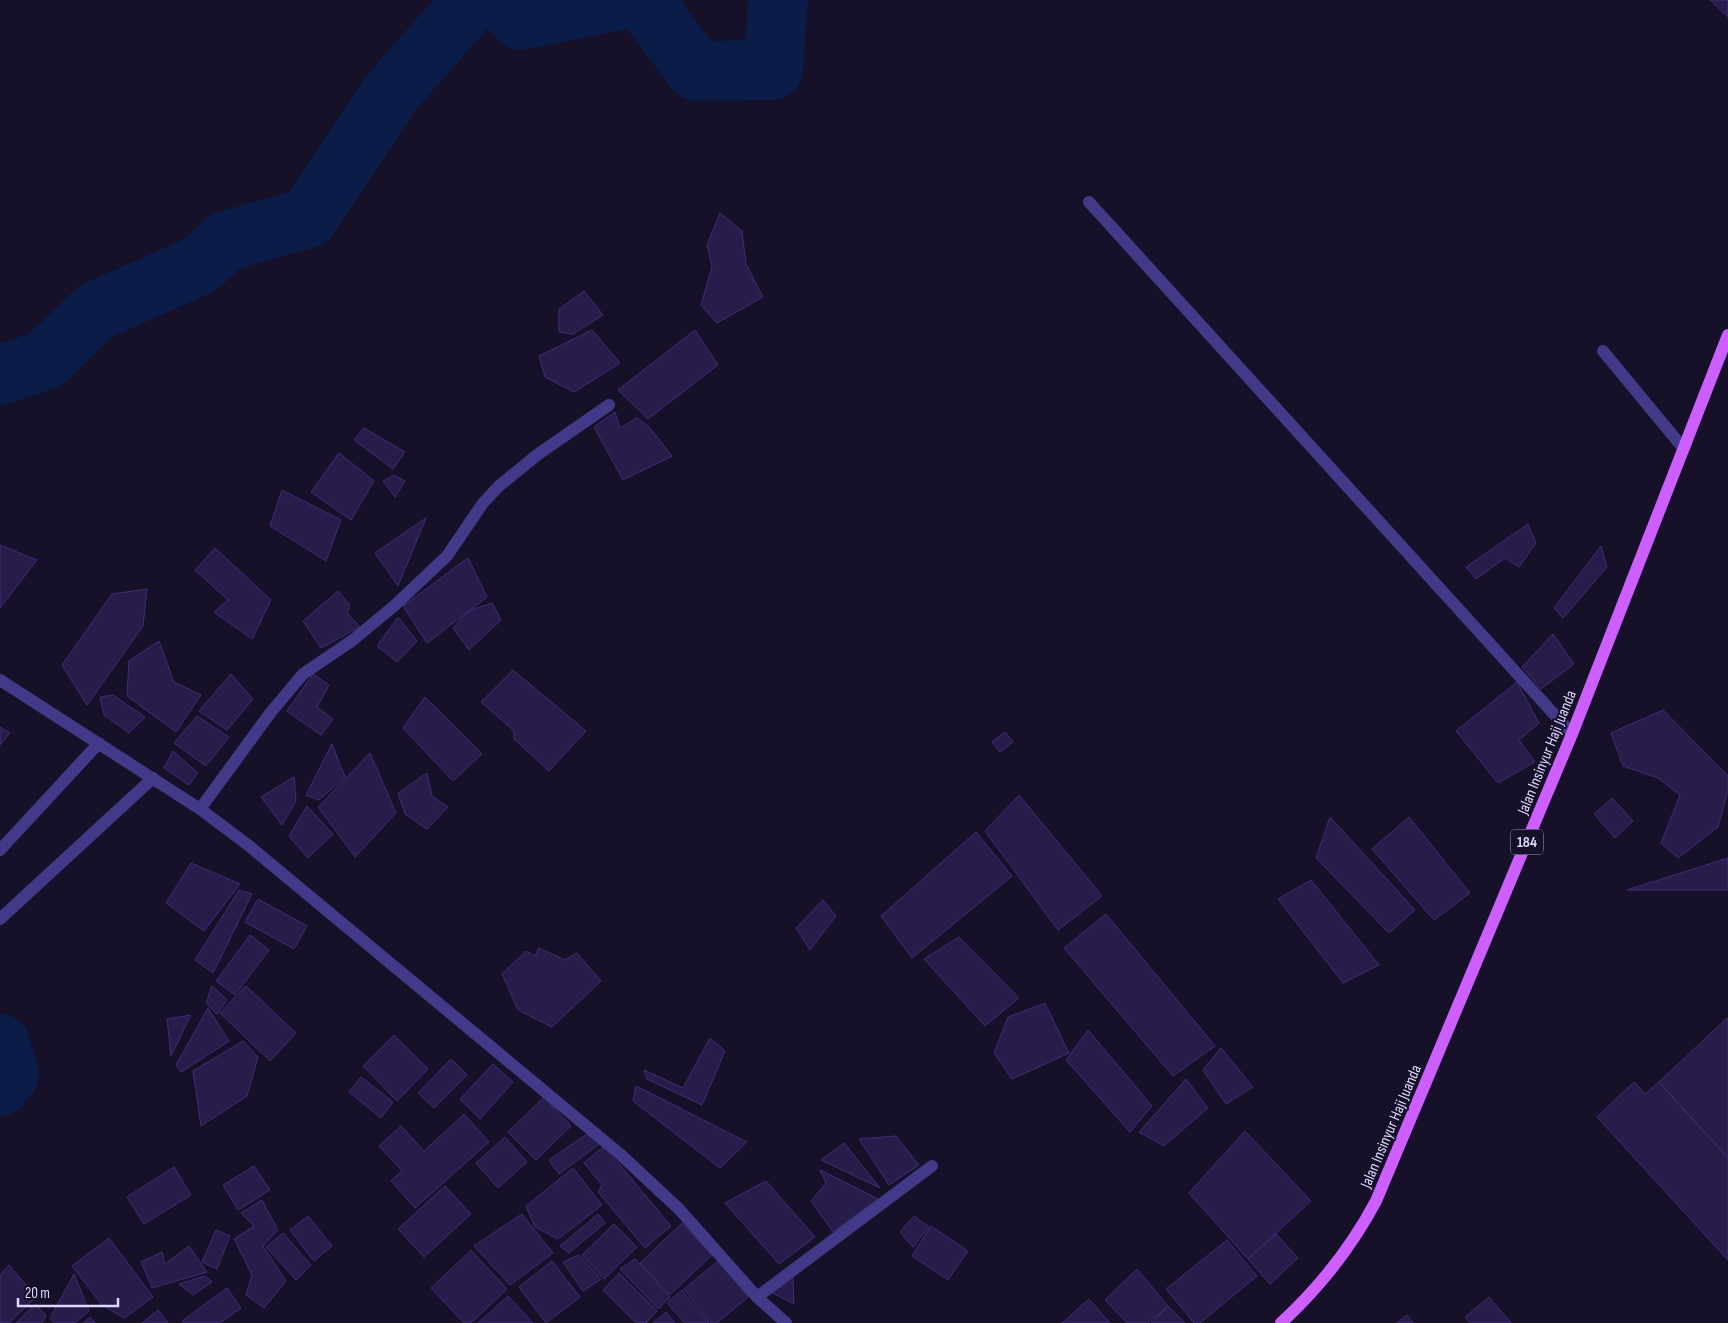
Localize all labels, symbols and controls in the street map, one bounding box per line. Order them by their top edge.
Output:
street label: Jalan Insinyur Haji Juanda [1513,688,1581,818]
road number: 184 [1511,830,1543,854]
street label: Jalan Insinyur Haji Juanda [1356,1062,1426,1192]
scale bar [18,1276,118,1308]
text: 20 m [25,1284,50,1303]

